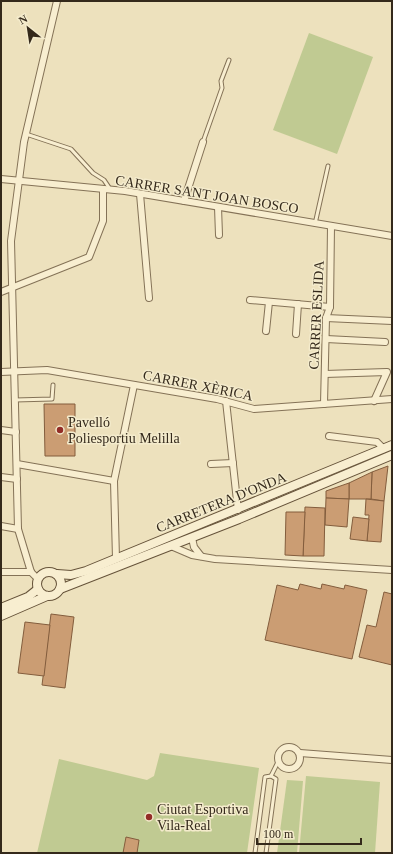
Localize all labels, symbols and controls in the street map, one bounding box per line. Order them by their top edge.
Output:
north arrow [8,8,48,48]
text: N [17,12,29,27]
street label: CARRER SANT JOAN BOSCO [114,173,300,216]
street label: CARRER ESLIDA [306,259,327,370]
street label: CARRER XÈRICA [142,366,255,404]
place label: Pavelló Poliesportiu Melilla [68,415,180,446]
marker: Pavelló Poliesportiu Melilla [55,425,65,435]
street label: CARRETERA D'ONDA [154,469,289,535]
place label: Ciutat Esportiva Vila-Real [157,802,249,833]
marker: Ciutat Esportiva Vila-Real [144,812,154,822]
scale bar [257,820,361,846]
text: 100 m [263,827,294,841]

